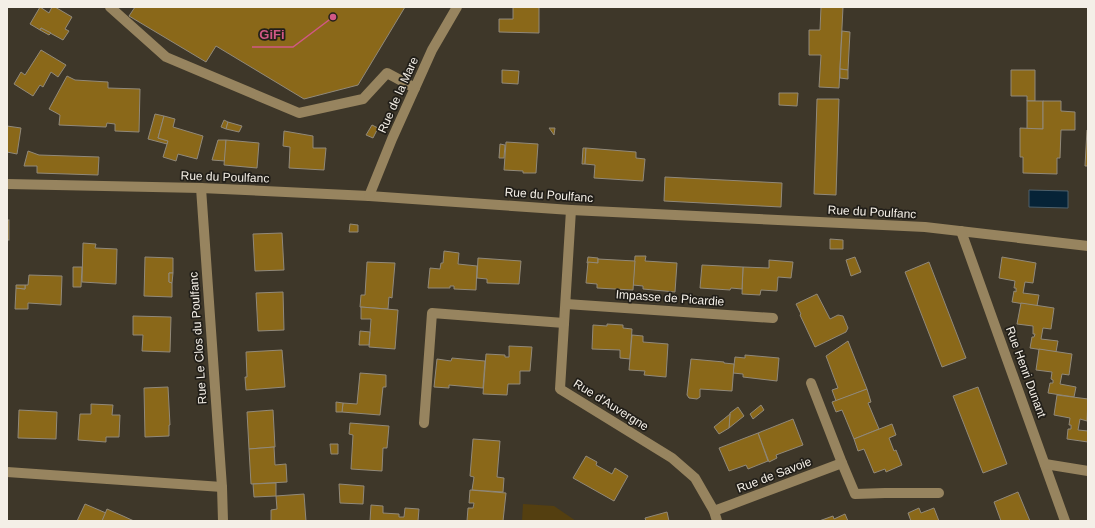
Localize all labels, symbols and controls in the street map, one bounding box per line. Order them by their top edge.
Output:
callout: GiFi [252,22,293,47]
text: GiFi [259,27,285,42]
street label: Rue de la Mare [375,54,421,135]
street label: Rue du Poulfanc [180,168,270,186]
street label: Rue du Poulfanc [504,185,594,205]
street label: Rue du Poulfanc [827,203,917,221]
street label: Rue Le Clos du Poulfanc [186,271,210,405]
street label: Impasse de Picardie [615,287,725,309]
street label: Rue Henri Dunant [1003,324,1049,420]
street label: Rue d'Auvergne [571,376,651,434]
street label: Rue de Savoie [735,454,814,496]

